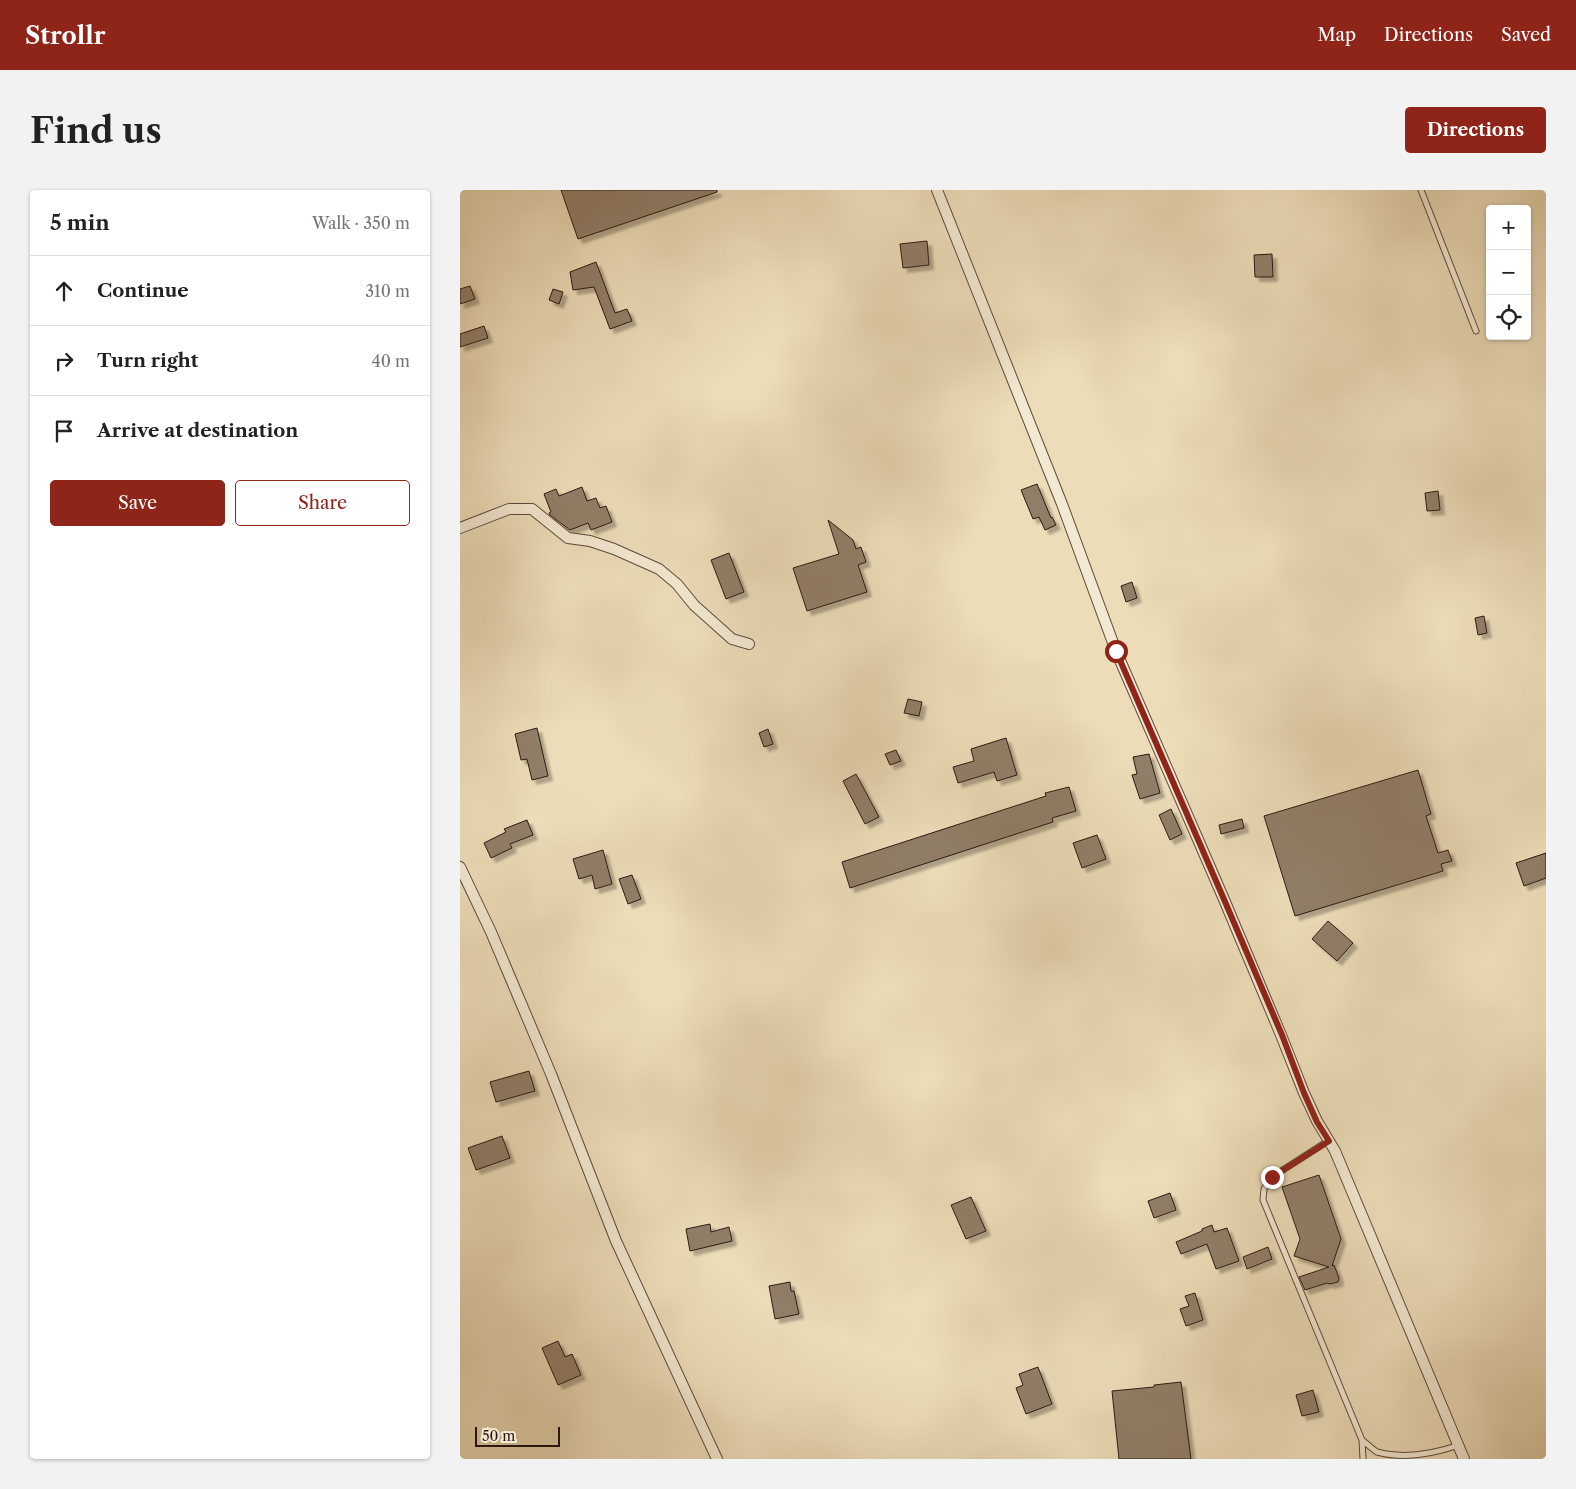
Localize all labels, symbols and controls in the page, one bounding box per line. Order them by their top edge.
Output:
text: Strollr [25,21,105,50]
text: Map [1317,24,1356,46]
text: Directions [1384,24,1473,46]
text: Saved [1501,24,1551,46]
button: Directions [1405,107,1546,153]
text: Find us [30,109,162,152]
map controls [1486,205,1531,340]
button: + [1486,205,1531,250]
text: 5 min [50,210,110,235]
text: Walk · 350 m [312,213,410,233]
button: − [1486,250,1531,295]
icon: ahead [50,277,78,305]
text: Continue [97,279,189,302]
text: 310 m [365,281,410,301]
button: locate [1486,295,1531,340]
icon: right [50,347,78,375]
text: Turn right [97,349,198,372]
text: 40 m [371,351,410,371]
icon: arrive [50,417,78,445]
text: Arrive at destination [97,419,298,442]
button: Save [50,480,225,526]
button: Share [235,480,410,526]
route start [1105,640,1128,663]
route end [1261,1166,1284,1189]
scale bar [475,1424,560,1447]
text: 50 m [482,1427,515,1445]

